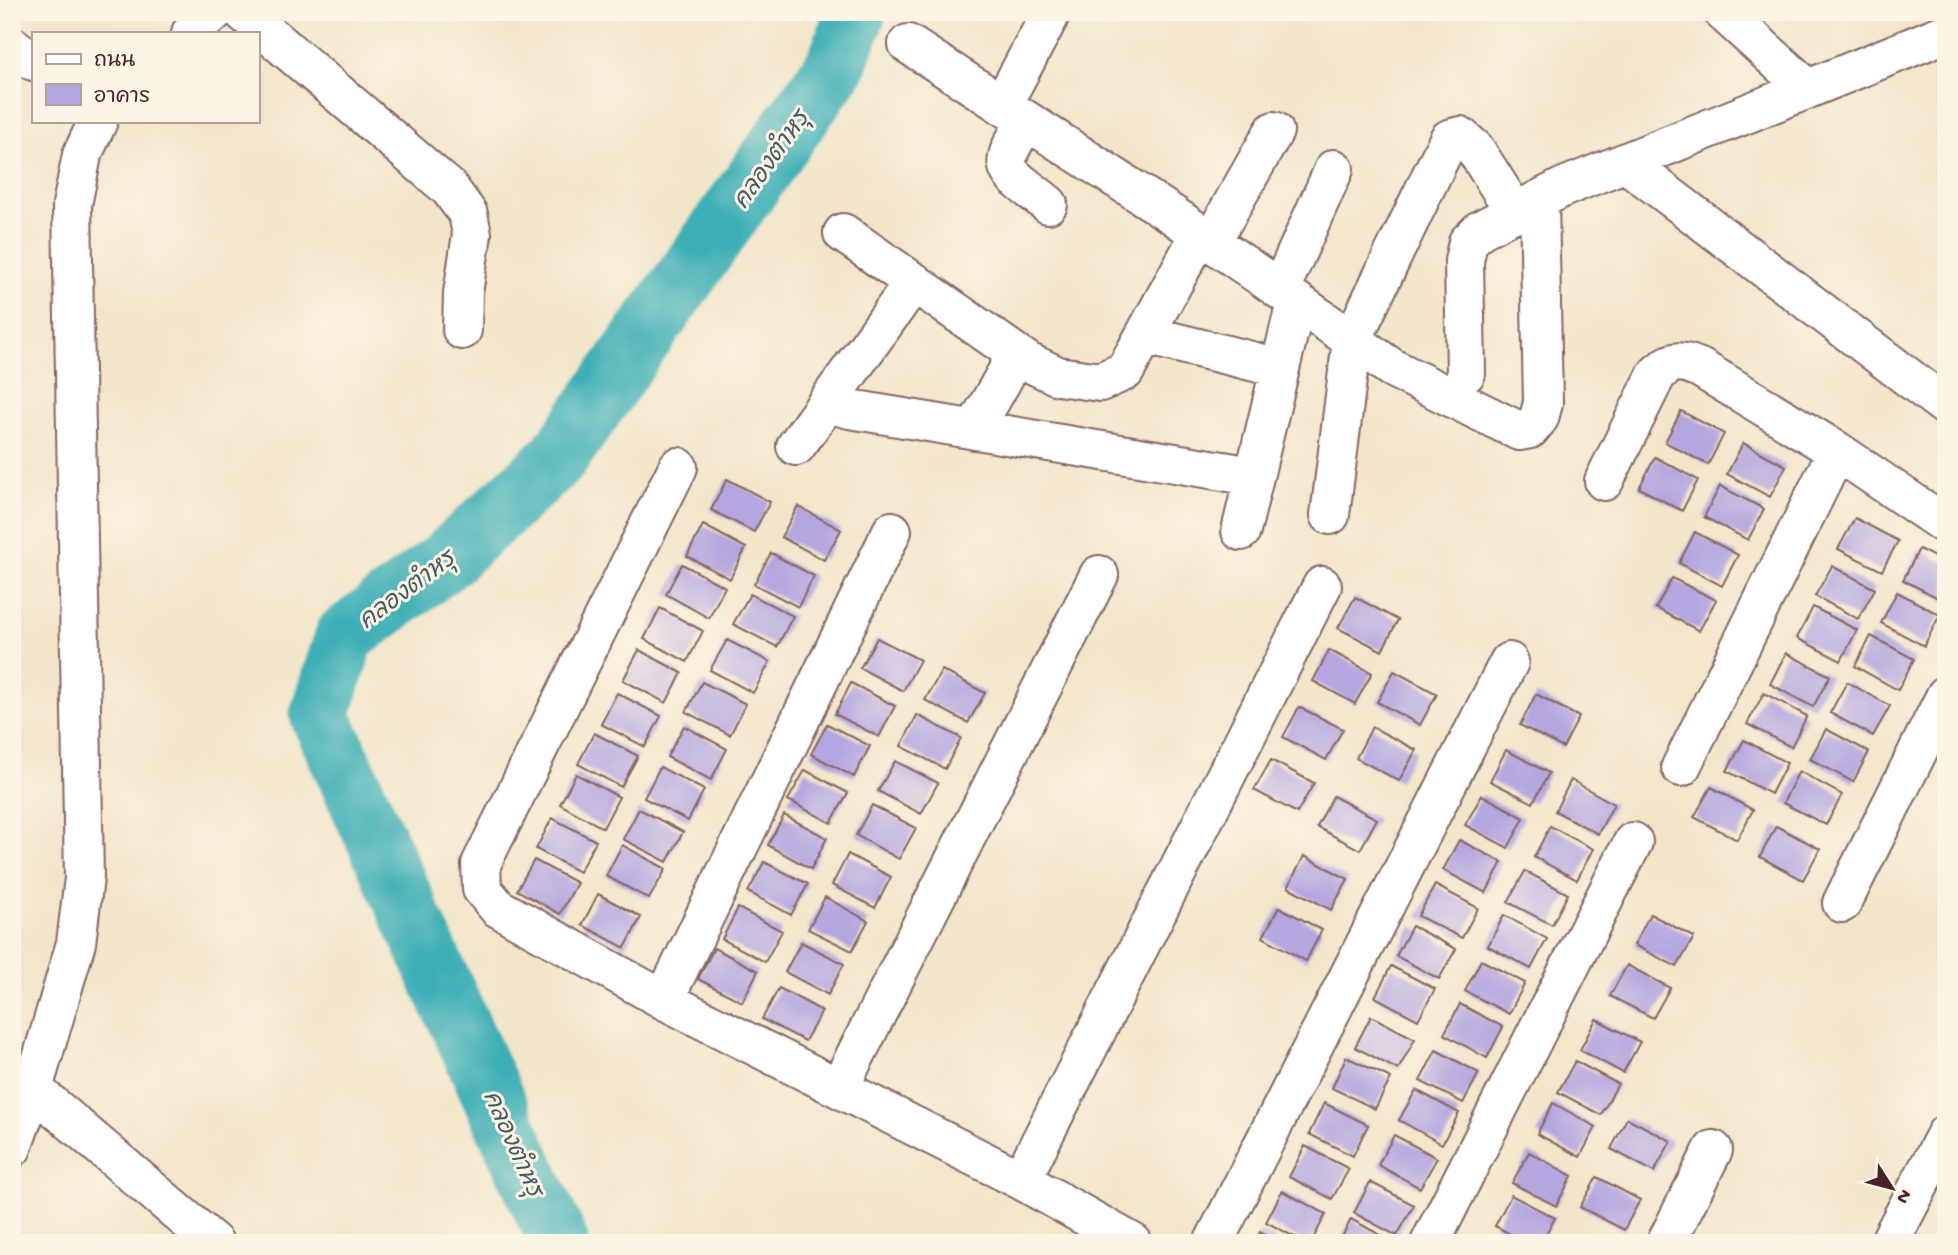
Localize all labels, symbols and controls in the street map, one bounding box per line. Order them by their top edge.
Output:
legend [32,32,259,122]
text: ถนน [94,50,135,75]
text: อาคาร [94,86,150,111]
water label: คลองตำหรุ [725,102,819,216]
water label: คลองตำหรุ [352,541,464,637]
water label: คลองตำหรุ [475,1085,552,1204]
north arrow [1856,1154,1926,1224]
text: N [1890,1184,1916,1208]

